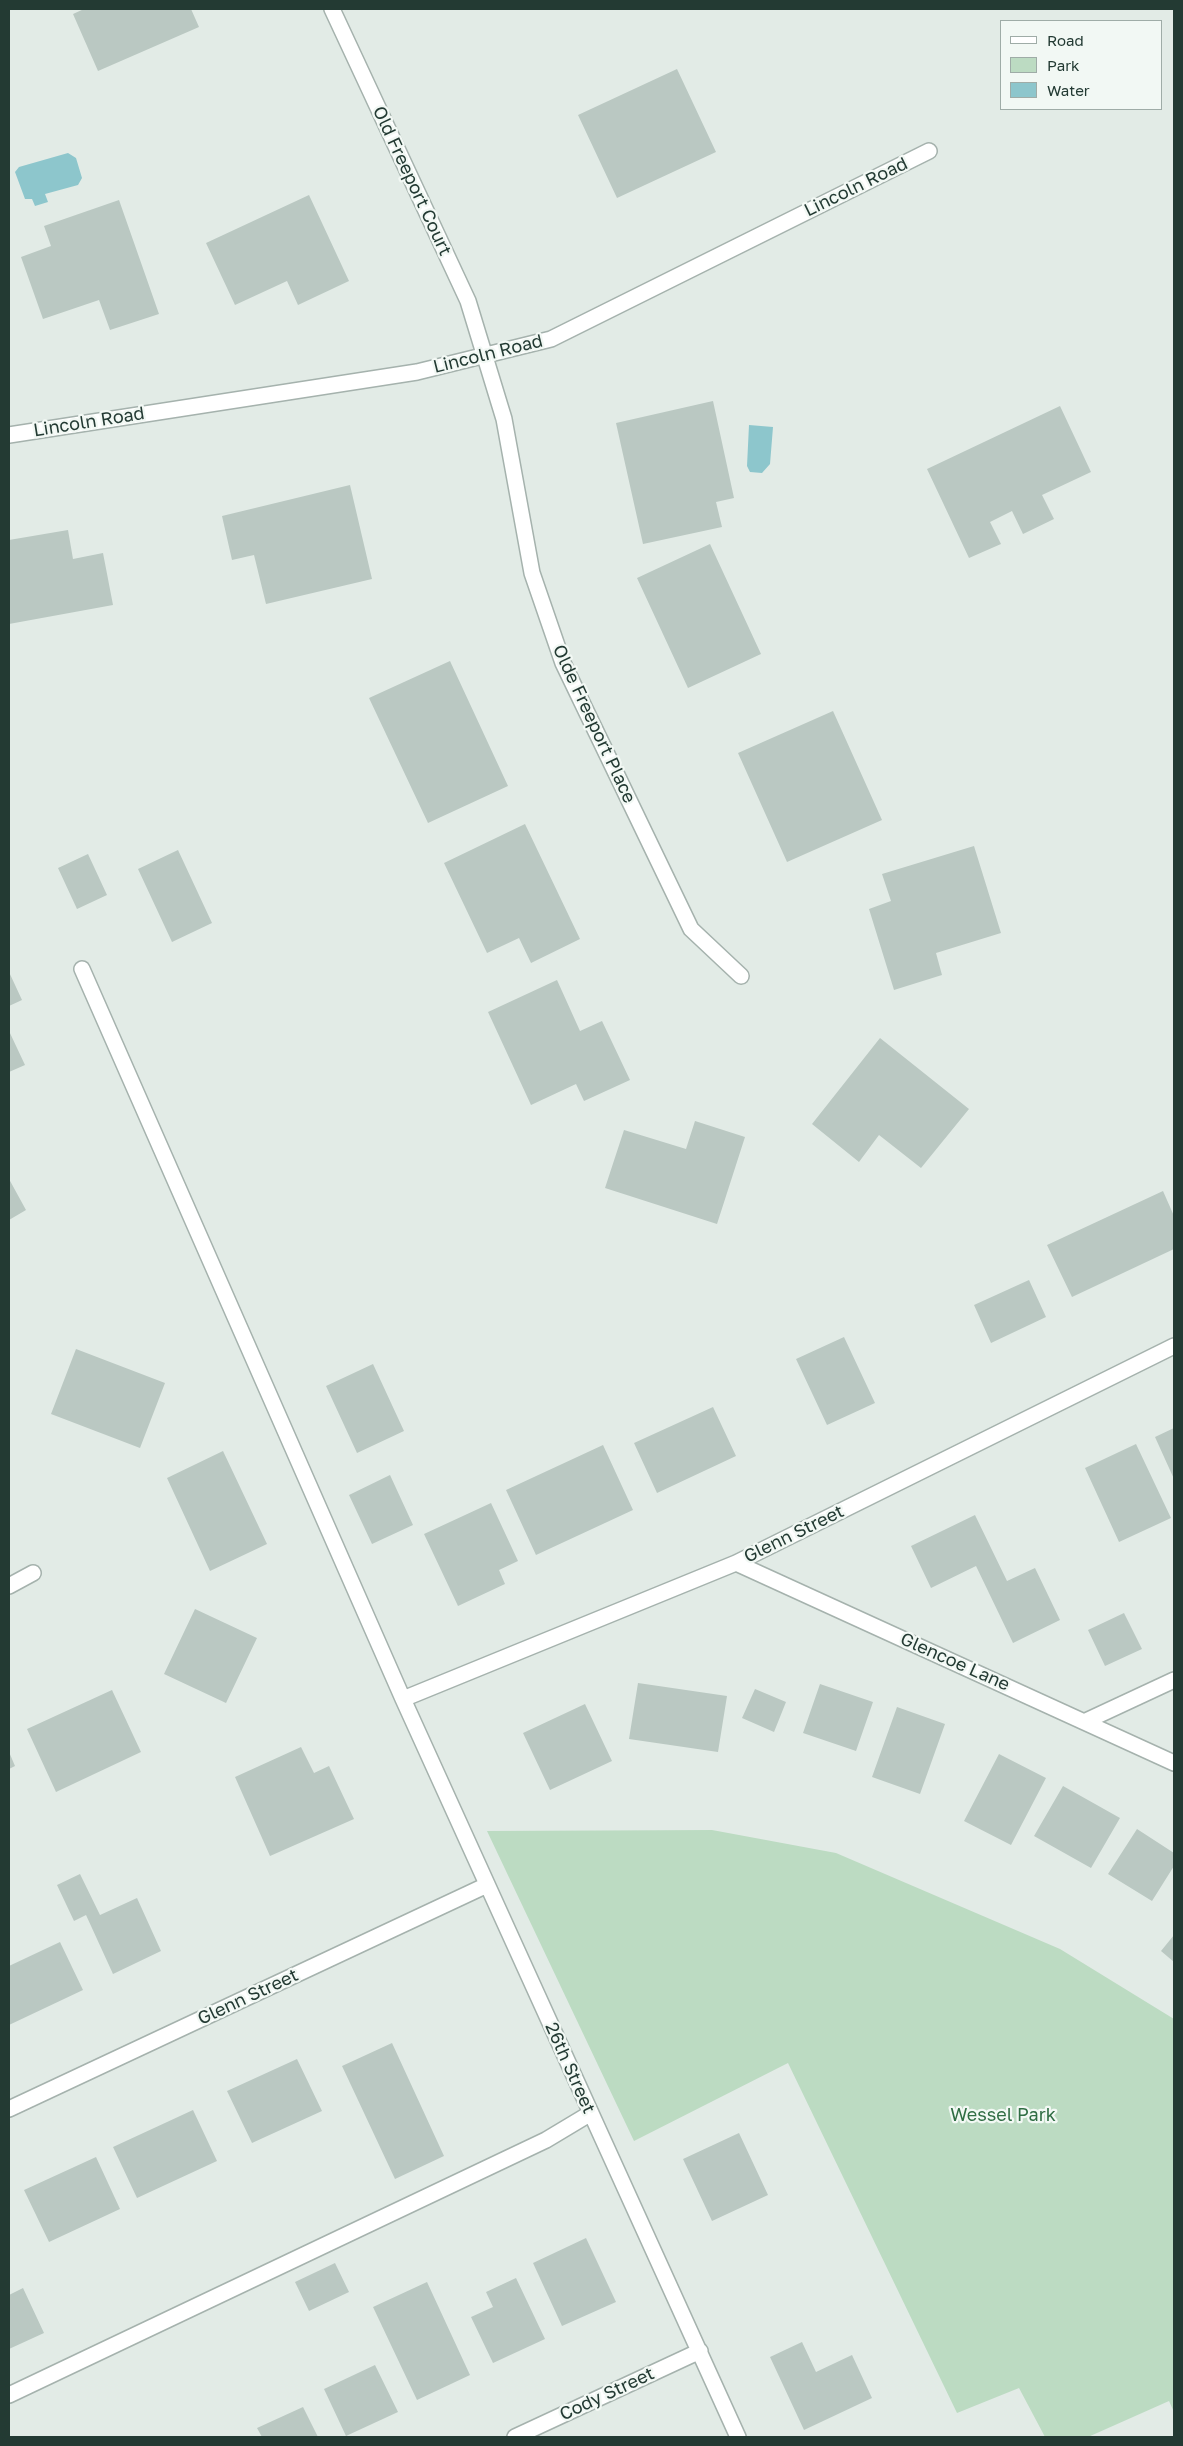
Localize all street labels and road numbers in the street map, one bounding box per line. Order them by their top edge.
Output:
street label: Old Freeport Court [368,103,456,259]
street label: Lincoln Road [801,153,911,221]
street label: Lincoln Road [431,330,545,378]
street label: Lincoln Road [32,403,146,441]
street label: Olde Freeport Place [548,641,640,807]
street label: Glenn Street [740,1500,848,1568]
street label: Glencoe Lane [897,1628,1013,1696]
street label: Glenn Street [194,1964,302,2030]
street label: 26th Street [540,2019,600,2117]
street label: Cody Street [556,2363,658,2425]

